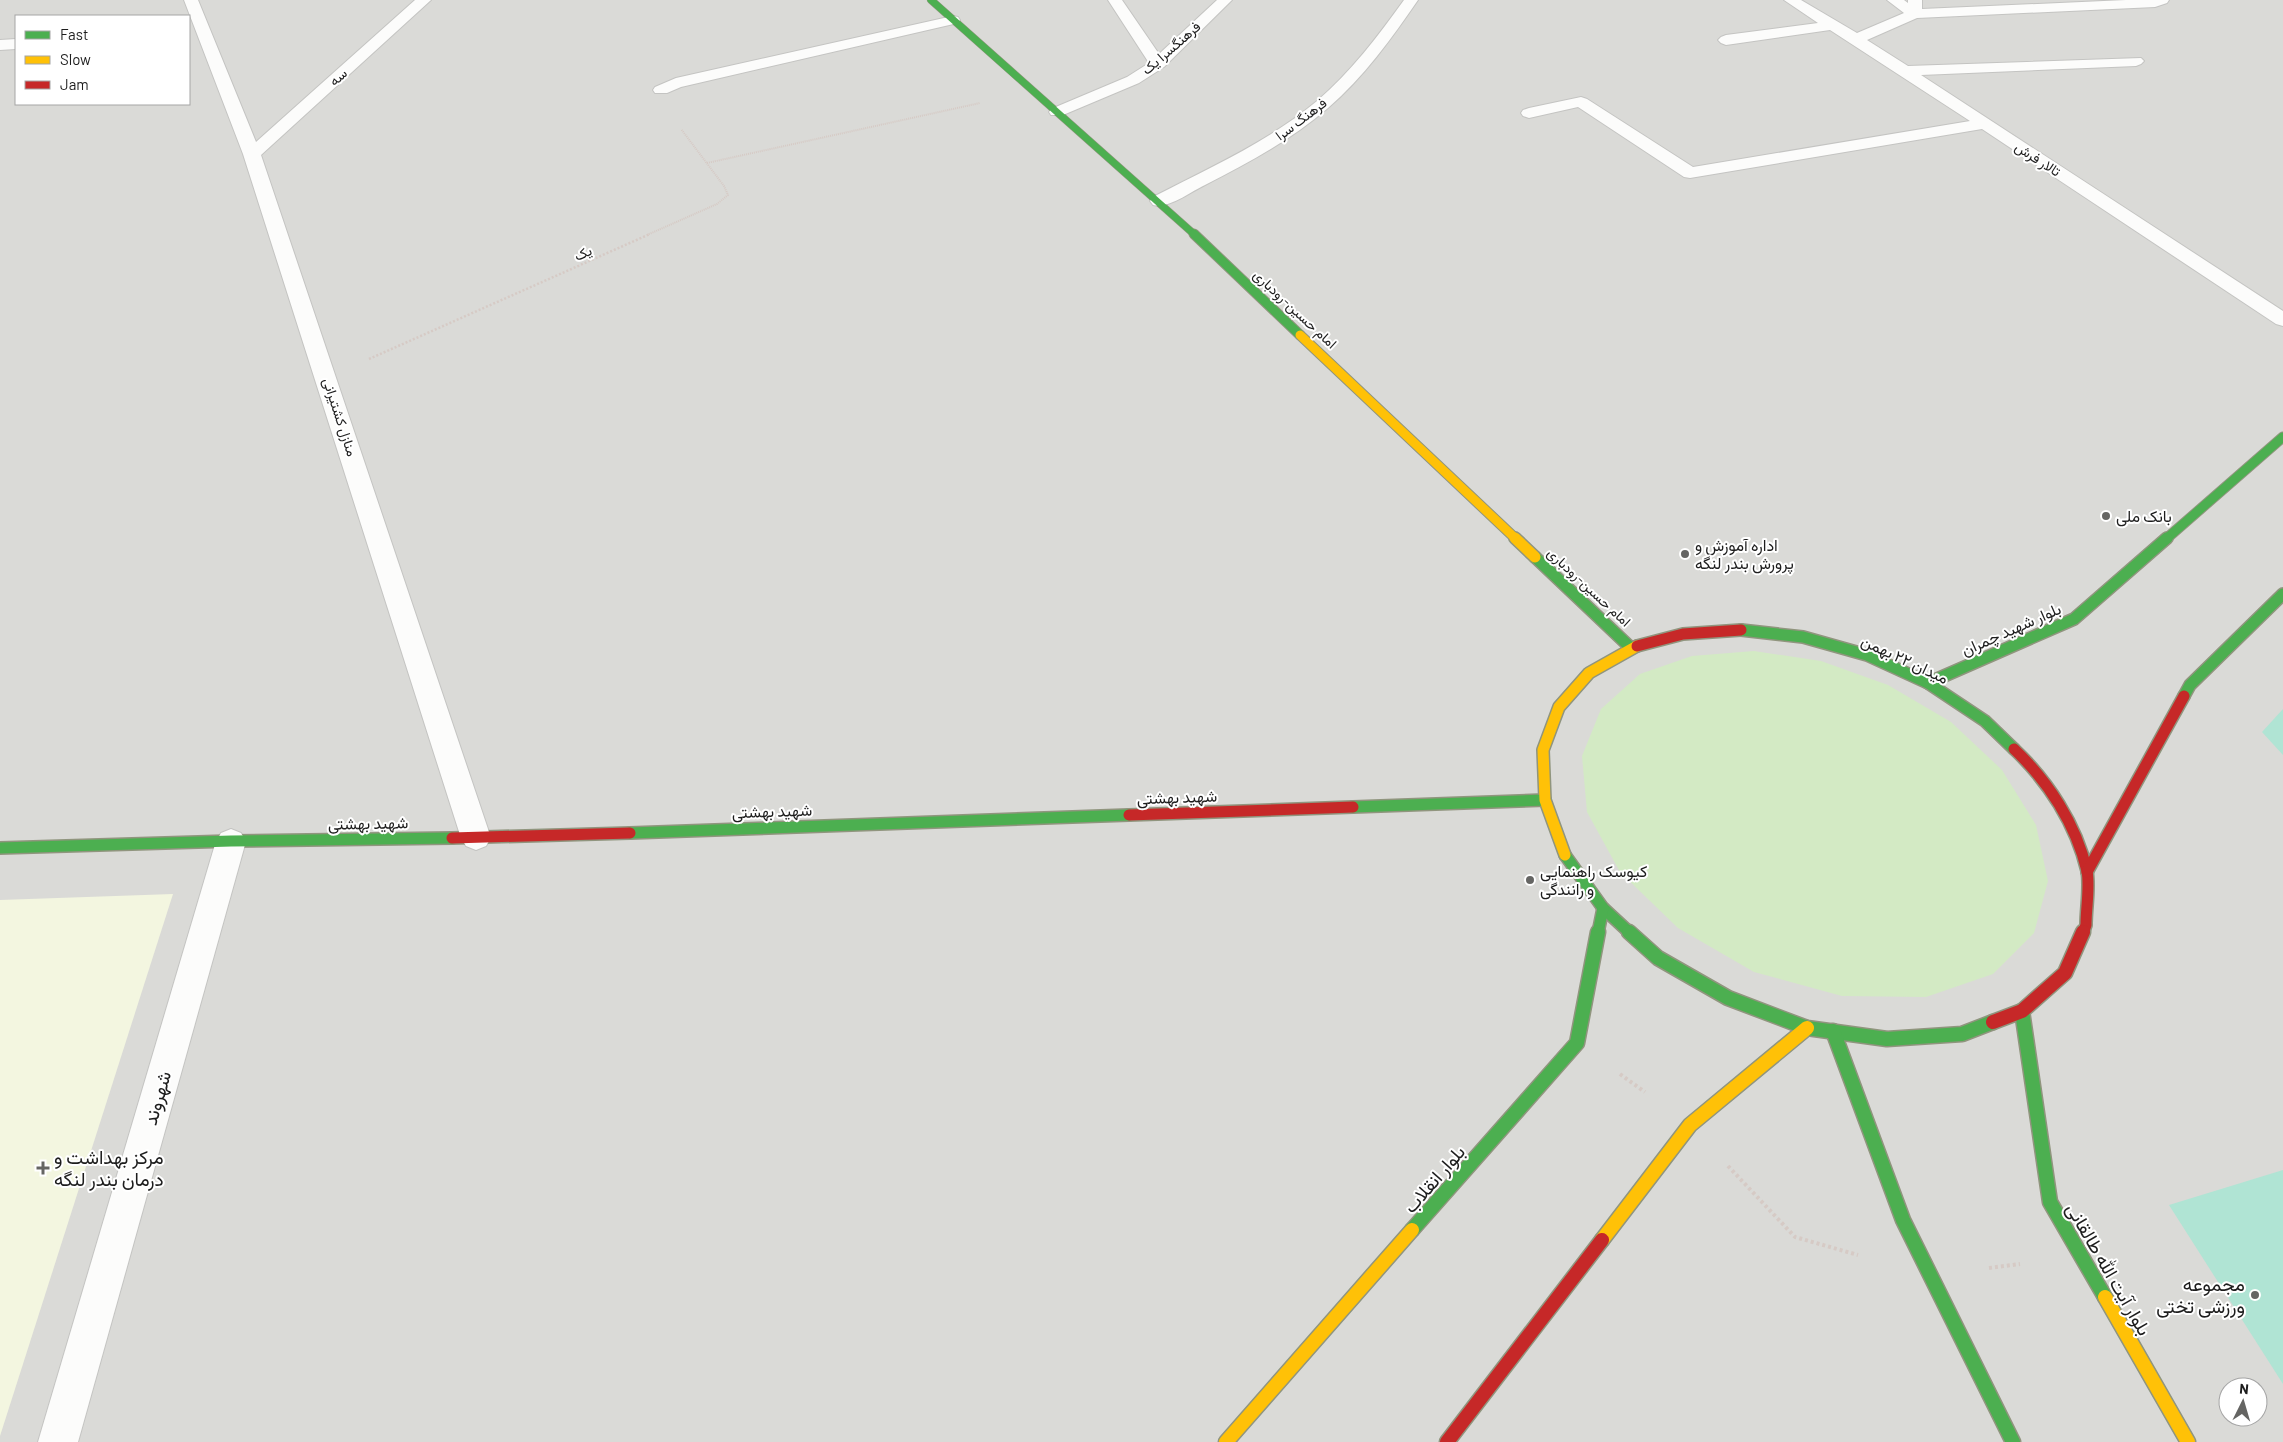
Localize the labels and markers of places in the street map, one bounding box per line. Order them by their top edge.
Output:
place label: بانک ملی [2116,506,2172,527]
marker: بانک ملی [2100,510,2112,522]
place label: اداره آموزش و پرورش بندر لنگه [1695,535,1794,575]
marker: اداره آموزش و پرورش بندر لنگه [1679,548,1691,560]
place label: کیوسک راهنمایی و رانندگی [1540,861,1647,900]
marker: کیوسک راهنمایی و رانندگی [1524,874,1536,886]
place label: مرکز بهداشت و درمان بندر لنگه [54,1145,164,1191]
marker: مرکز بهداشت و درمان بندر لنگه [36,1161,50,1175]
place label: مجموعه ورزشی تختی [2156,1272,2245,1318]
marker: مجموعه ورزشی تختی [2249,1289,2261,1301]

